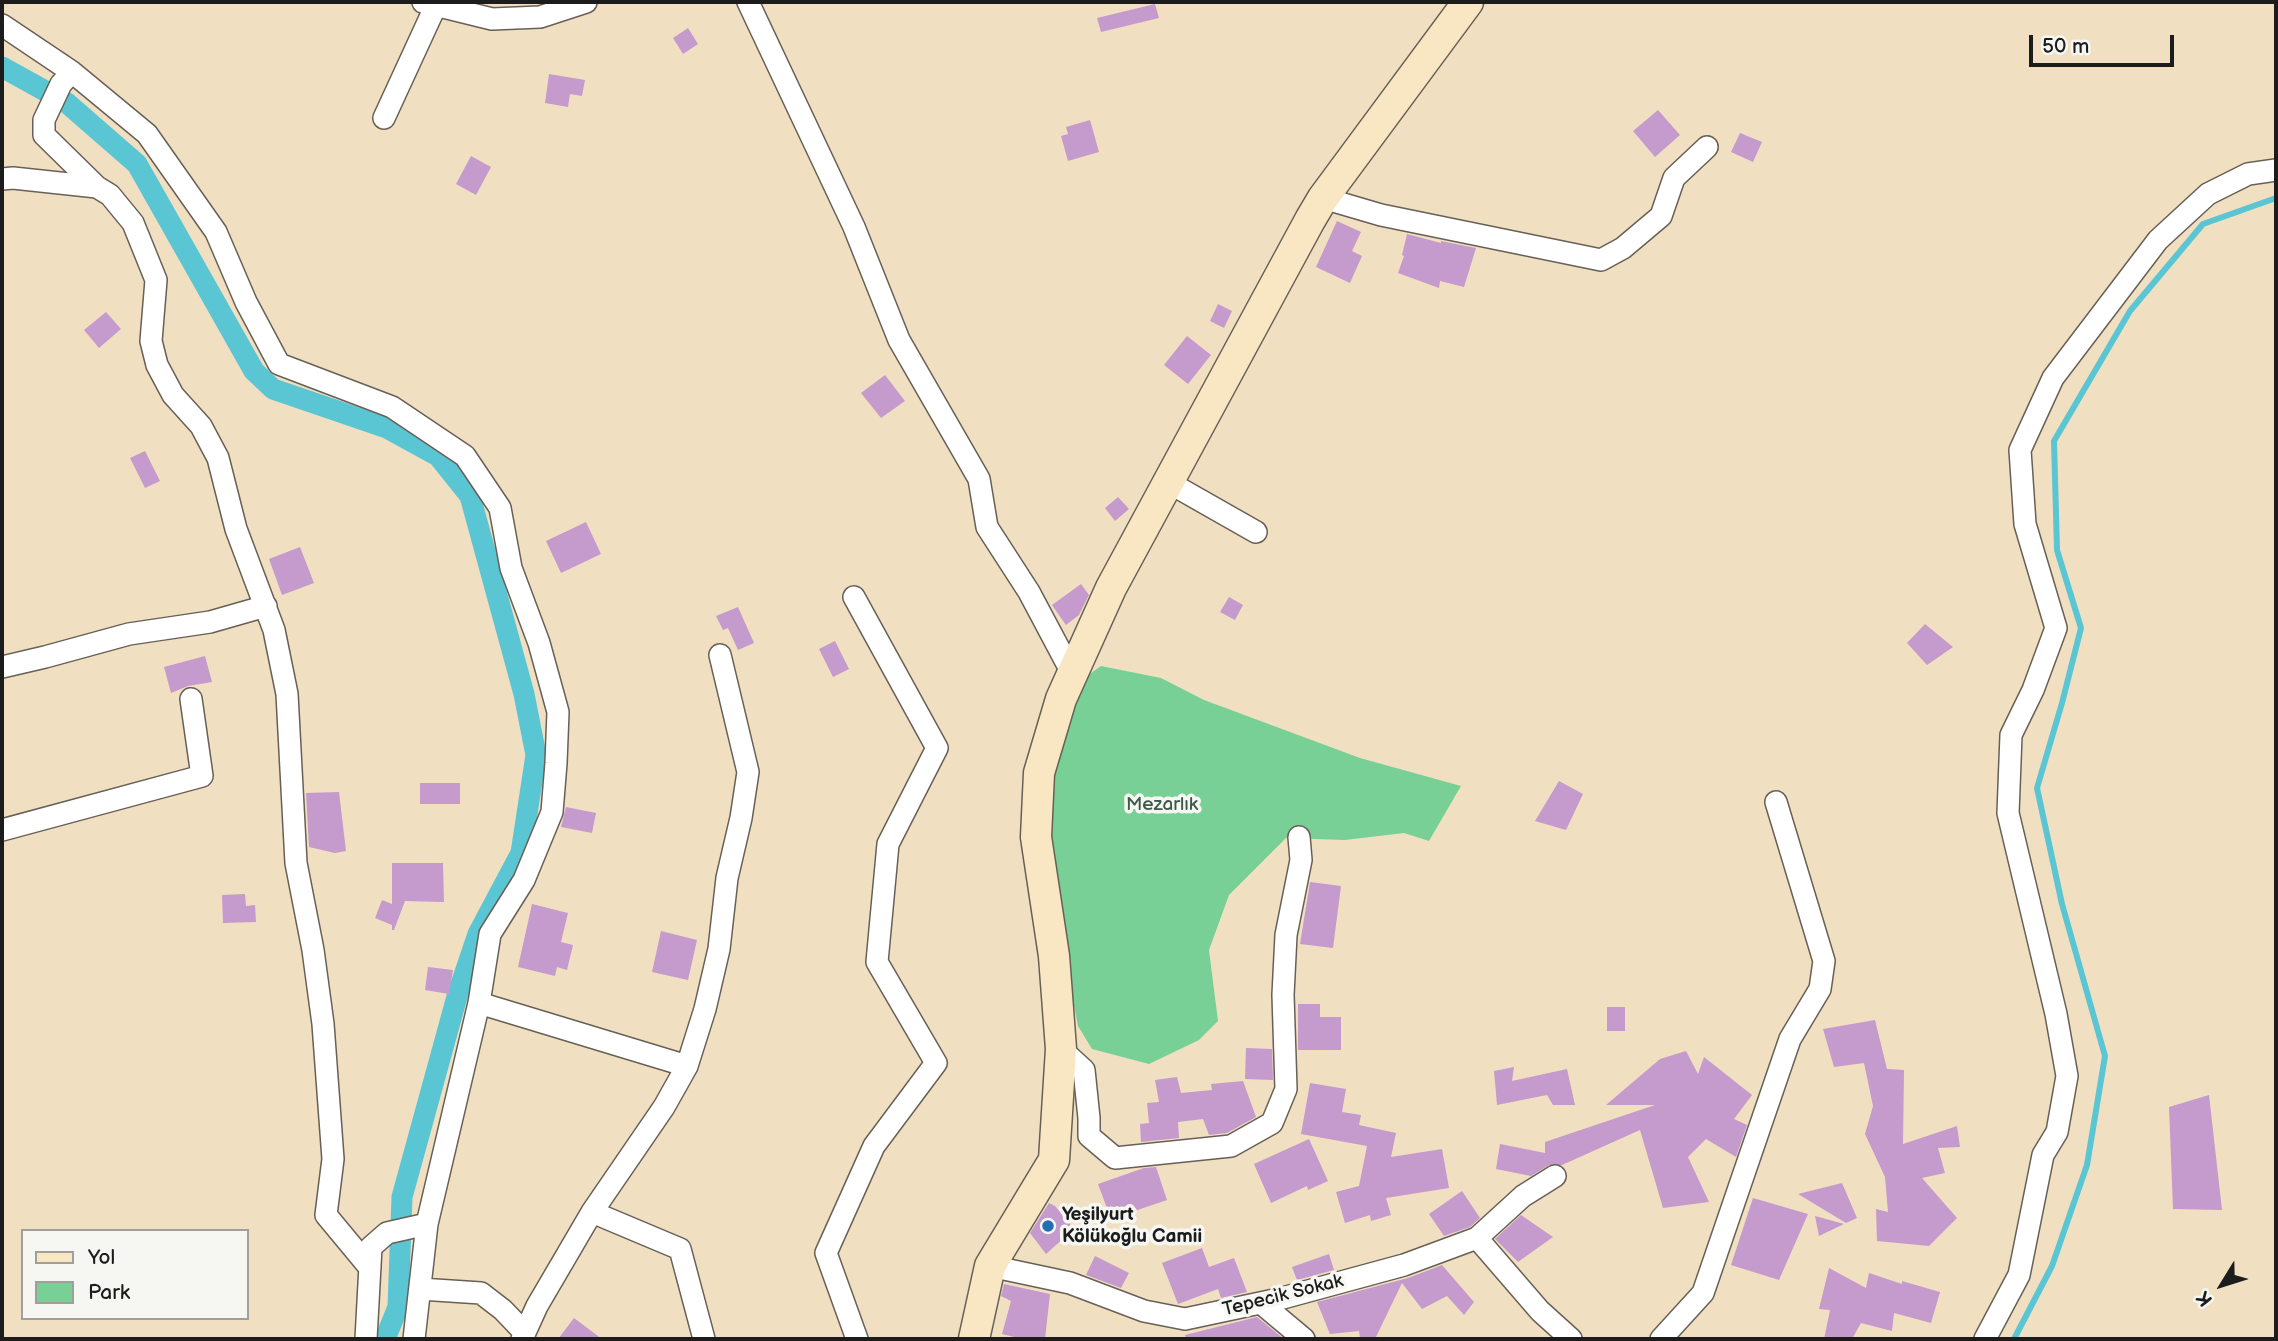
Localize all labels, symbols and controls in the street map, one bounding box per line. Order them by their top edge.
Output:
scale bar [2033,21,2178,65]
text: 50 m [2042,34,2089,59]
park label: Mezarlık [1126,794,1198,816]
place label: Yeşilyurt Kölükoğlu Camii [1062,1204,1202,1248]
marker: Yeşilyurt Kölükoğlu Camii [1040,1218,1056,1234]
legend [21,1229,248,1320]
text: Yol [88,1245,115,1270]
north arrow [2187,1250,2257,1320]
street label: Tepecik Sokak [1220,1270,1346,1322]
text: Park [88,1280,130,1305]
text: K [2192,1286,2218,1310]

